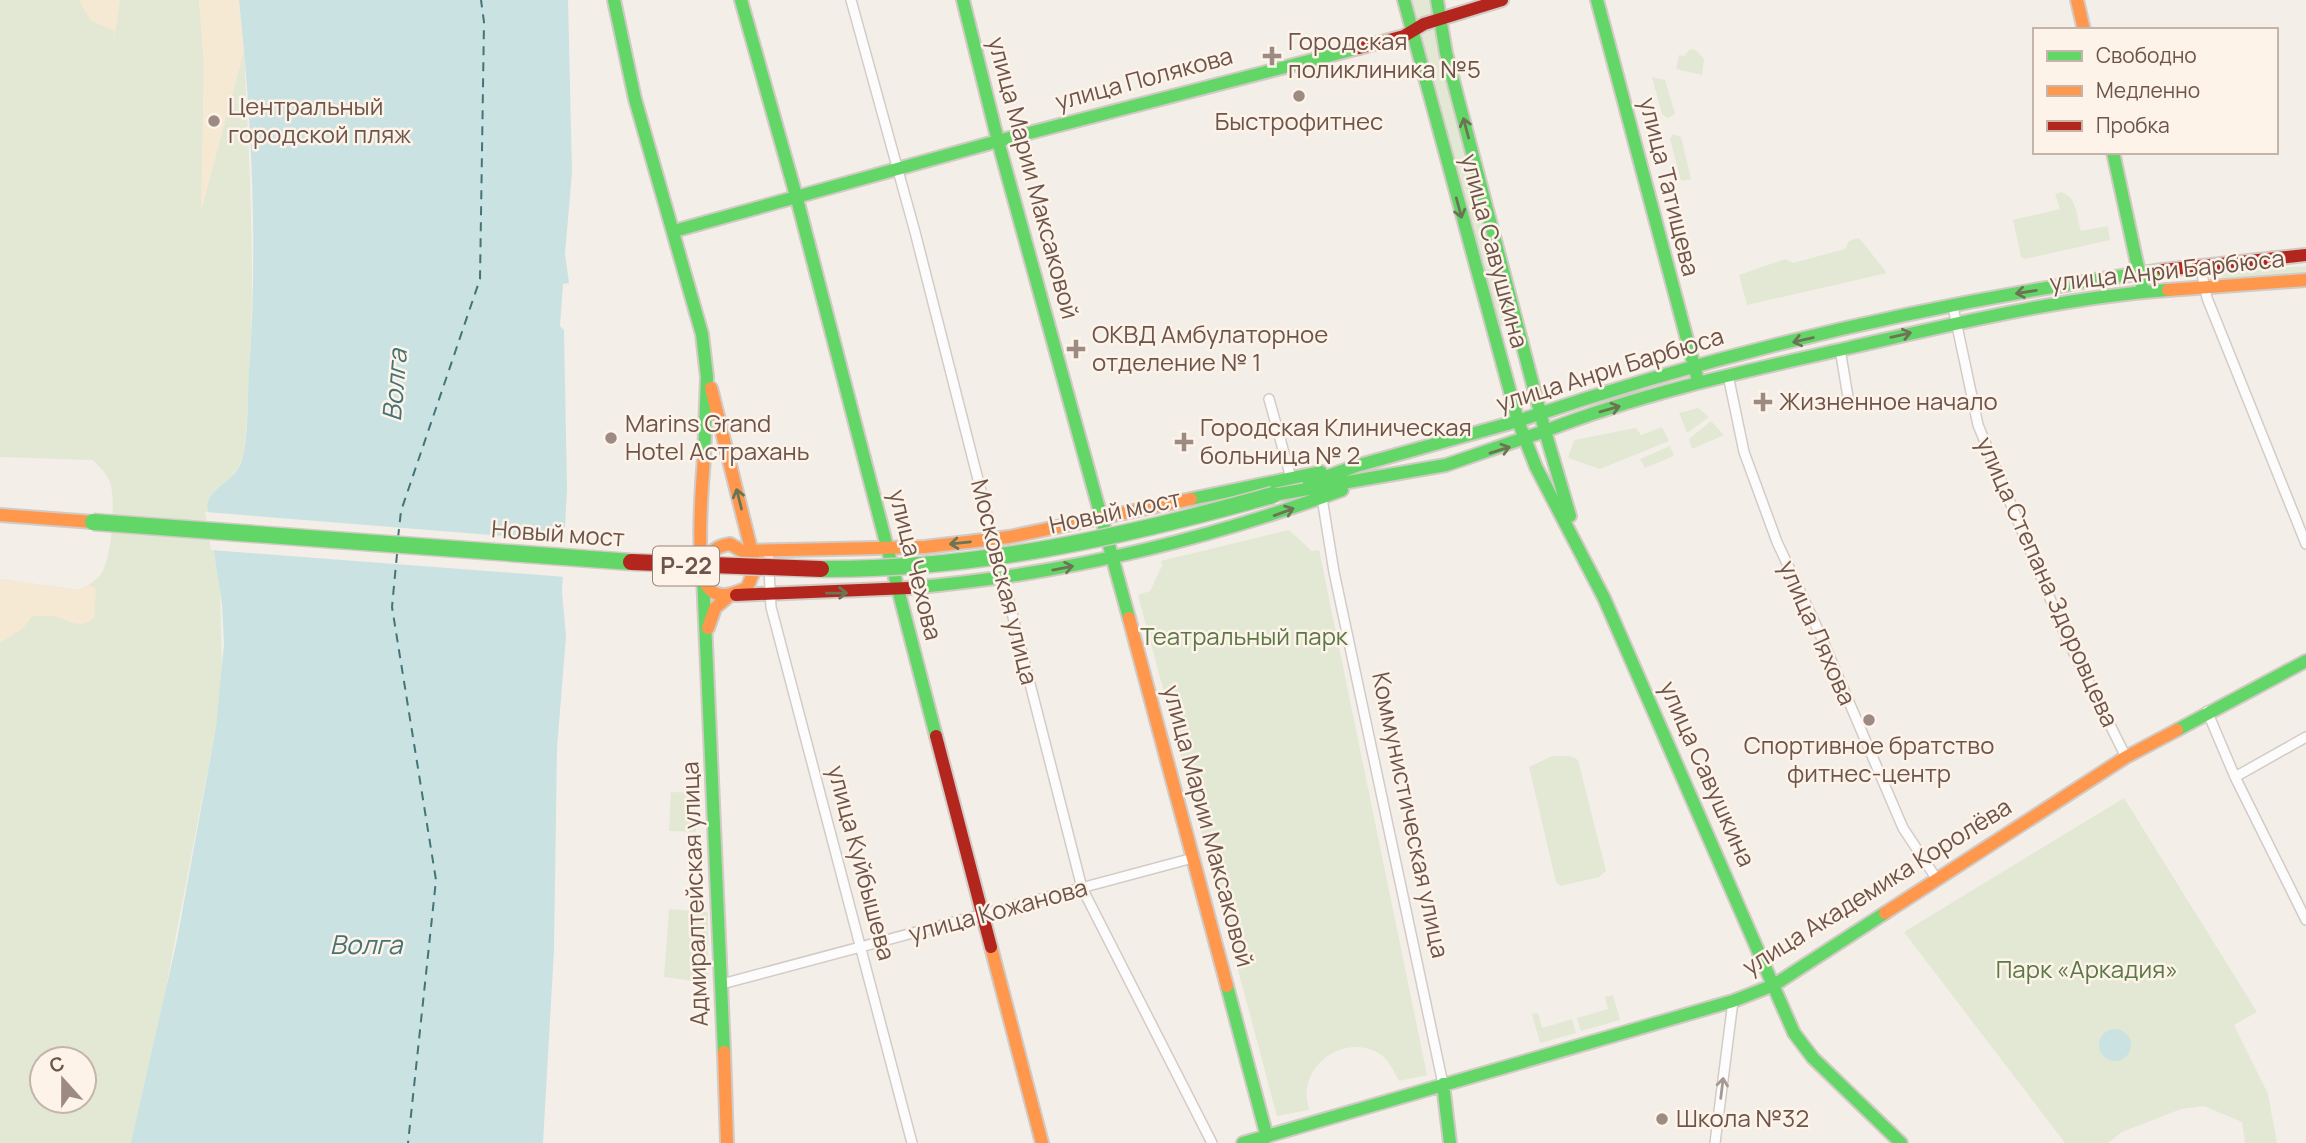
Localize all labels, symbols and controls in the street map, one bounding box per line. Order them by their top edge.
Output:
place label: Городская поликлиника №5 [1288,24,1481,85]
legend [2033,28,2278,154]
street label: улица Марии Максаковой [981,33,1088,322]
street label: улица Полякова [1051,38,1236,117]
text: Свободно [2096,41,2197,69]
marker: Городская поликлиника №5 [1262,46,1282,66]
text: Медленно [2096,76,2200,104]
marker: Быстрофитнес [1291,88,1307,104]
place label: Центральный городской пляж [228,89,411,150]
street label: улица Татищева [1632,94,1709,279]
place label: Быстрофитнес [1215,104,1383,137]
text: Пробка [2096,111,2170,139]
marker: Центральный городской пляж [206,113,222,129]
one-way arrow [1459,118,1472,140]
street label: улица Савушкина [1454,150,1537,351]
one-way arrow [1453,196,1466,219]
street label: улица Анри Барбюса [2048,241,2286,298]
one-way arrow [2015,286,2038,299]
place label: ОКВД Амбулаторное отделение № 1 [1092,317,1328,378]
street label: улица Анри Барбюса [1492,318,1727,419]
one-way arrow [1889,328,1912,342]
one-way arrow [1793,334,1815,347]
marker: ОКВД Амбулаторное отделение № 1 [1066,339,1086,359]
water label: Волга [373,346,415,422]
place label: Жизненное начало [1779,384,1998,417]
marker: Жизненное начало [1753,392,1773,412]
one-way arrow [1598,402,1620,415]
place label: Marins Grand Hotel Астрахань [625,406,810,467]
place label: Городская Клиническая больница № 2 [1200,410,1472,471]
marker: Marins Grand Hotel Астрахань [603,430,619,446]
street label: улица Степана Здоровцева [1969,431,2127,732]
marker: Городская Клиническая больница № 2 [1174,432,1194,452]
one-way arrow [1488,443,1510,456]
street label: Московская улица [964,475,1047,688]
street label: Новый мост [1046,480,1184,541]
street label: улица Чехова [882,486,951,643]
one-way arrow [732,488,745,511]
one-way arrow [1272,505,1294,518]
street label: Новый мост [490,511,626,554]
one-way arrow [949,536,972,549]
road number: Р-22 [653,546,719,586]
street label: улица Ляхова [1772,555,1865,710]
one-way arrow [1051,561,1074,575]
one-way arrow [826,586,849,599]
park label: Театральный парк [1140,619,1349,652]
street label: Коммунистическая улица [1365,669,1458,961]
street label: улица Савушкина [1653,675,1764,871]
street label: улица Марии Максаковой [1156,681,1263,970]
marker: Спортивное братство фитнес-центр [1861,712,1877,728]
place label: Спортивное братство фитнес-центр [1744,728,1994,789]
street label: Адмиралтейская улица [672,761,715,1027]
street label: улица Куйбышева [821,761,904,964]
street label: улица Академика Королёва [1735,789,2017,982]
street label: улица Кожанова [904,870,1091,949]
water label: Волга [330,926,404,962]
park label: Парк «Аркадия» [1996,952,2178,985]
north arrow [28,1045,98,1115]
text: С [46,1049,68,1079]
one-way arrow [1716,1077,1729,1100]
place label: Школа №32 [1676,1101,1809,1134]
marker: Школа №32 [1654,1111,1670,1127]

